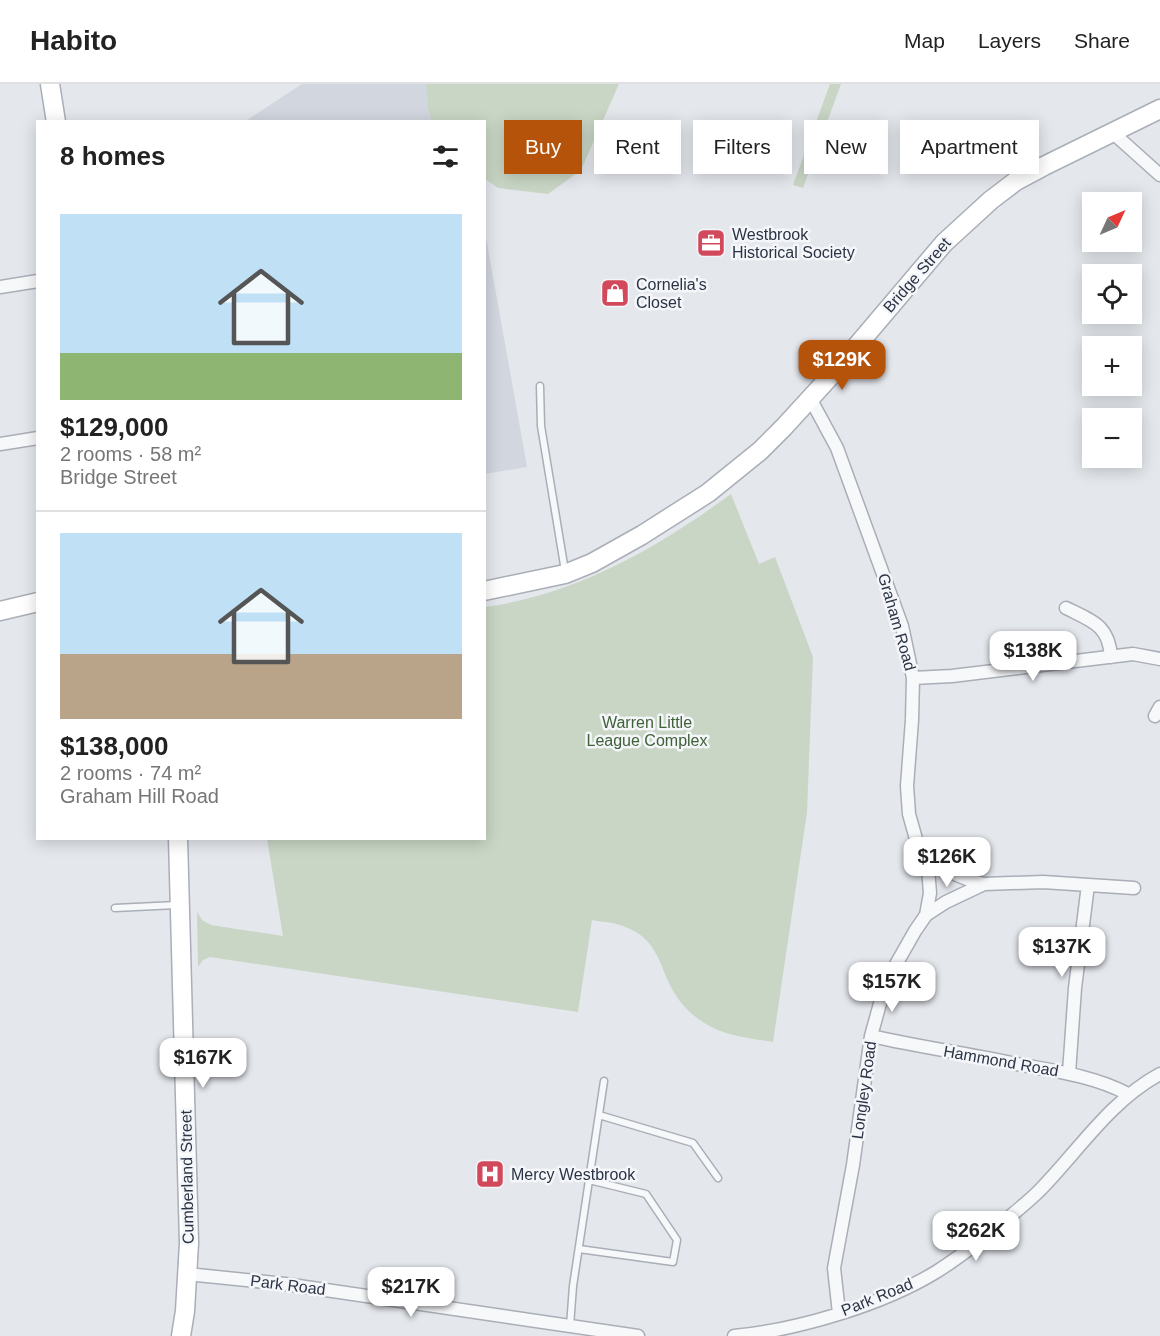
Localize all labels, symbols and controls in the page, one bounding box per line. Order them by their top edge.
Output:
text: Habito [30,25,117,56]
text: Map [904,29,945,52]
text: Layers [978,29,1041,52]
text: Share [1074,29,1130,52]
chip: Buy [504,120,582,174]
chip: Rent [594,120,681,174]
chip: Filters [693,120,792,174]
chip: New [804,120,888,174]
chip: Apartment [900,120,1039,174]
icon: filters [429,140,462,173]
text: 8 homes [60,141,166,171]
north arrow [1082,192,1142,252]
map controls [1082,192,1142,468]
place label: Westbrook Historical Society [732,226,855,261]
office icon: Westbrook Historical Society [695,227,727,259]
street label: Bridge Street [880,234,954,316]
icon: home [207,253,315,361]
button: locate [1082,264,1142,324]
place label: Cornelia's Closet [636,276,707,311]
shop icon: Cornelia's Closet [599,277,631,309]
button: + [1082,336,1142,396]
pin: $129K [800,340,884,391]
text: $129K [813,348,871,370]
button: − [1082,408,1142,468]
text: $129,000 [60,412,168,442]
text: 2 rooms · 58 m² [60,443,201,465]
text: Bridge Street [60,466,177,488]
street label: Graham Road [875,571,919,673]
icon: home [207,572,315,680]
pin: $138K [991,631,1075,682]
text: $138K [1004,639,1062,661]
park label: Warren Little League Complex [587,714,707,749]
text: $138,000 [60,731,168,761]
text: 2 rooms · 74 m² [60,762,201,784]
text: Graham Hill Road [60,785,219,807]
pin: $126K [905,837,989,888]
text: $126K [918,845,976,867]
pin: $137K [1020,927,1104,978]
text: $137K [1033,935,1091,957]
pin: $157K [850,962,934,1013]
text: $157K [863,970,921,992]
pin: $167K [161,1038,245,1089]
street label: Longley Road [849,1040,879,1140]
street label: Hammond Road [942,1043,1060,1079]
text: $167K [174,1046,232,1068]
street label: Cumberland Street [177,1109,197,1244]
hospital icon: Mercy Westbrook [474,1158,506,1190]
place label: Mercy Westbrook [511,1166,636,1183]
pin: $262K [934,1211,1018,1262]
text: $262K [947,1219,1005,1241]
pin: $217K [369,1267,453,1318]
street label: Park Road [249,1272,327,1298]
text: $217K [382,1275,440,1297]
street label: Park Road [839,1275,915,1319]

